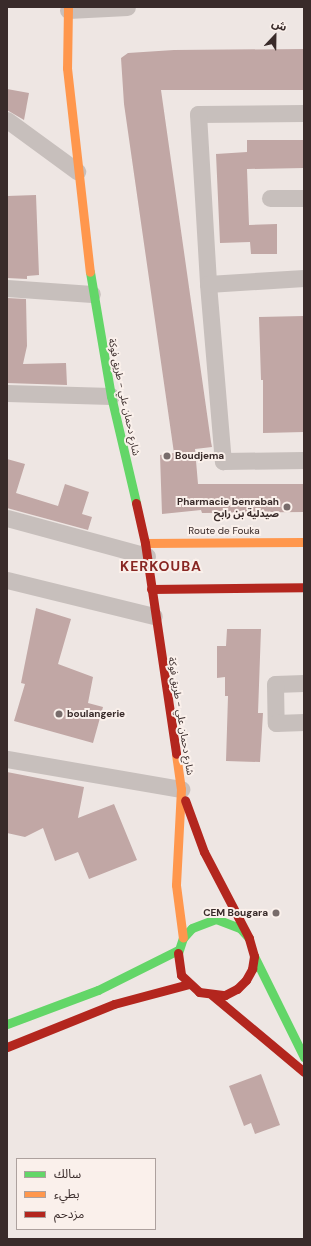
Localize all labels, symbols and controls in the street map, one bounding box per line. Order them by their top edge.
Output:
north arrow [255,16,295,56]
text: ش [270,16,289,34]
street label: شارع دحمان علي - طريق فوكة [106,337,142,457]
place label: Boudjema [175,450,224,462]
marker: Boudjema [162,451,172,461]
place label: Pharmacie benrabah صيدلية بن رابح [177,495,279,518]
marker: Pharmacie benrabah صيدلية بن رابح [282,502,292,512]
street label: Route de Fouka [188,525,260,537]
district label: KERKOUBA [120,558,202,574]
street label: شارع دحمان علي - طريق فوكة [166,656,196,776]
place label: boulangerie [67,708,125,720]
marker: boulangerie [54,709,64,719]
place label: CEM Bougara [203,907,268,919]
marker: CEM Bougara [271,908,281,918]
legend [16,1158,156,1230]
text: سالك [54,1166,81,1182]
text: بطيء [54,1186,80,1202]
text: مزدحم [54,1206,84,1222]

